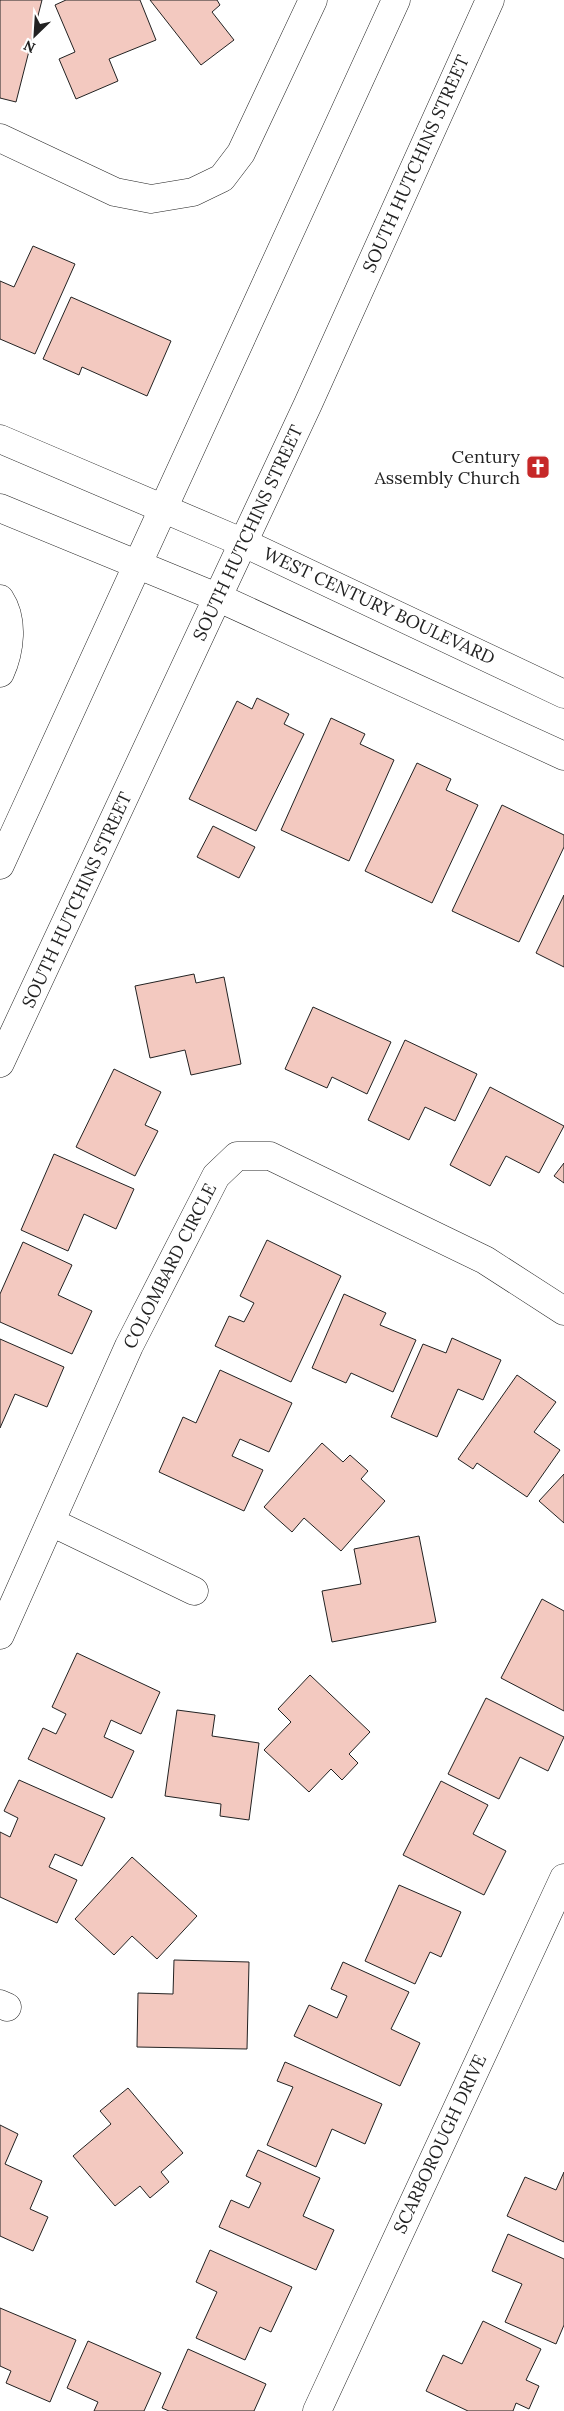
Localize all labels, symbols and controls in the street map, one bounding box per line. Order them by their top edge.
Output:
north arrow [10,10,60,60]
text: N [21,36,38,57]
street label: SOUTH HUTCHINS STREET [357,51,474,276]
street label: SOUTH HUTCHINS STREET [187,421,308,644]
place label: Century Assembly Church [374,445,520,489]
church icon: Century Assembly Church [525,454,551,480]
street label: WEST CENTURY BOULEVARD [260,542,499,669]
street label: SOUTH HUTCHINS STREET [16,788,137,1011]
street label: COLOMBARD CIRCLE [118,1179,221,1353]
street label: SCARBOROUGH DRIVE [388,2050,491,2237]

